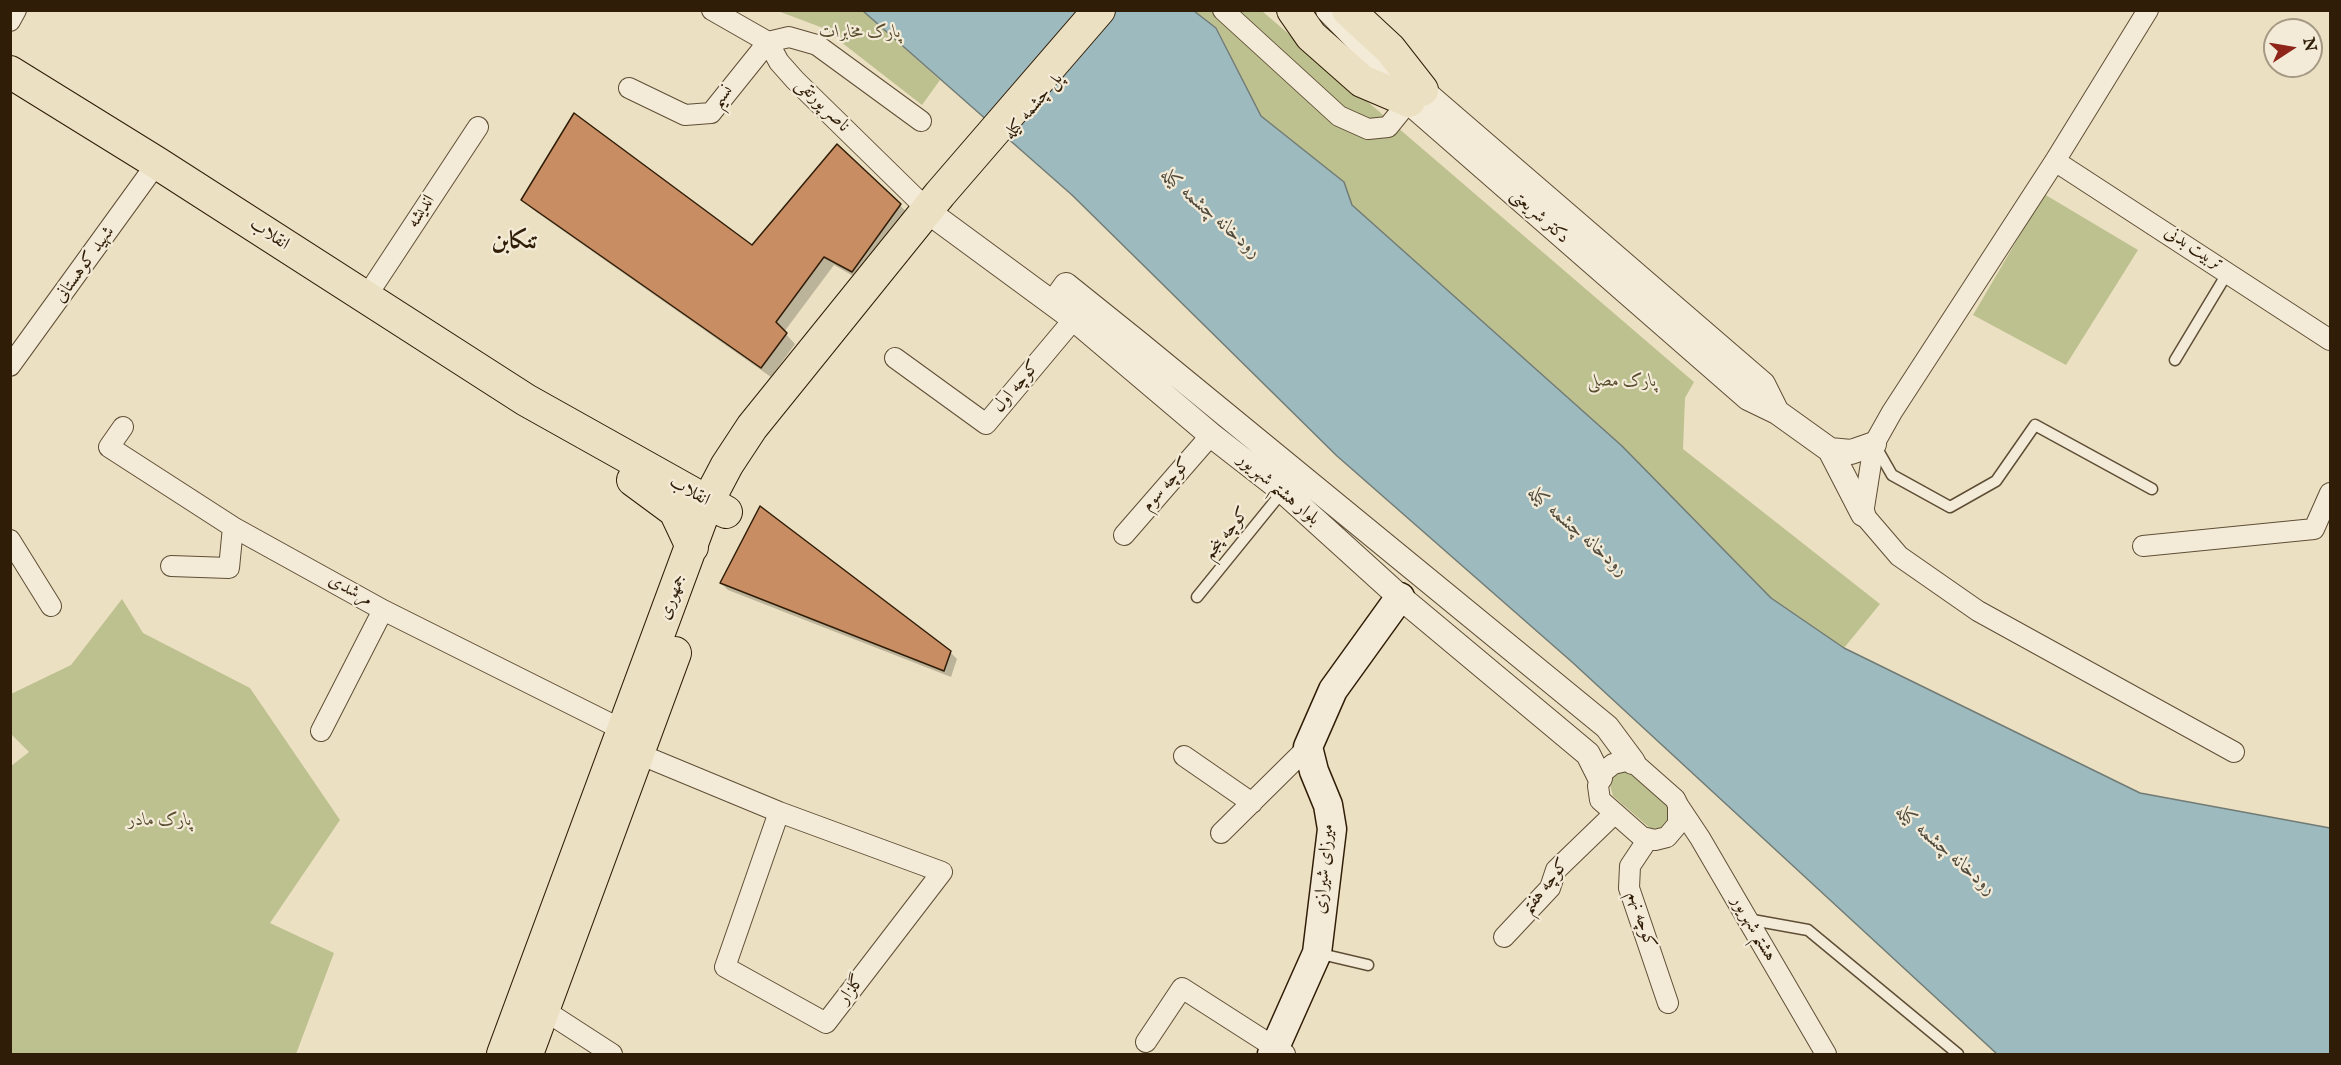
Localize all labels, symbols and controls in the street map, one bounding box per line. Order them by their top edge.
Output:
north arrow [2263,18,2323,78]
park label: پارک مخابرات [819,22,901,44]
text: N [2297,36,2320,54]
street label: پل چشمه کیله [1000,69,1068,145]
street label: ناصر پورتقی [791,75,853,137]
street label: نسیم [707,81,739,113]
water label: رودخانه چشمه کیله [1155,164,1265,264]
street label: دکتر شریعتی [1505,185,1573,249]
street label: اندیشه [403,191,441,233]
street label: انقلاب [245,214,293,256]
street label: شهید کوهستانی [50,222,120,308]
street label: تربیت بدنی [2160,222,2226,276]
district label: تنکابن [492,229,538,257]
street label: کوچه اول [989,356,1045,418]
park label: پارک مصلی [1587,371,1657,393]
street label: بلوار هشتم شهریور [1232,449,1324,531]
street label: کوچه سوم [1138,454,1196,516]
street label: انقلاب [665,472,713,512]
water label: رودخانه چشمه کیله [1522,482,1632,582]
street label: کوچه پنجم [1199,503,1255,565]
street label: مرشدی [324,570,376,612]
street label: جمهوری [654,571,692,623]
water label: رودخانه چشمه کیله [1890,801,2000,901]
park label: پارک مادر [128,810,192,832]
street label: میرزای شیرازی [1310,823,1340,915]
street label: کوچه هفتم [1518,855,1574,919]
street label: کوچه نهم [1622,889,1660,951]
street label: هشتم شهریور [1726,892,1780,966]
street label: گلزار [834,971,870,1009]

